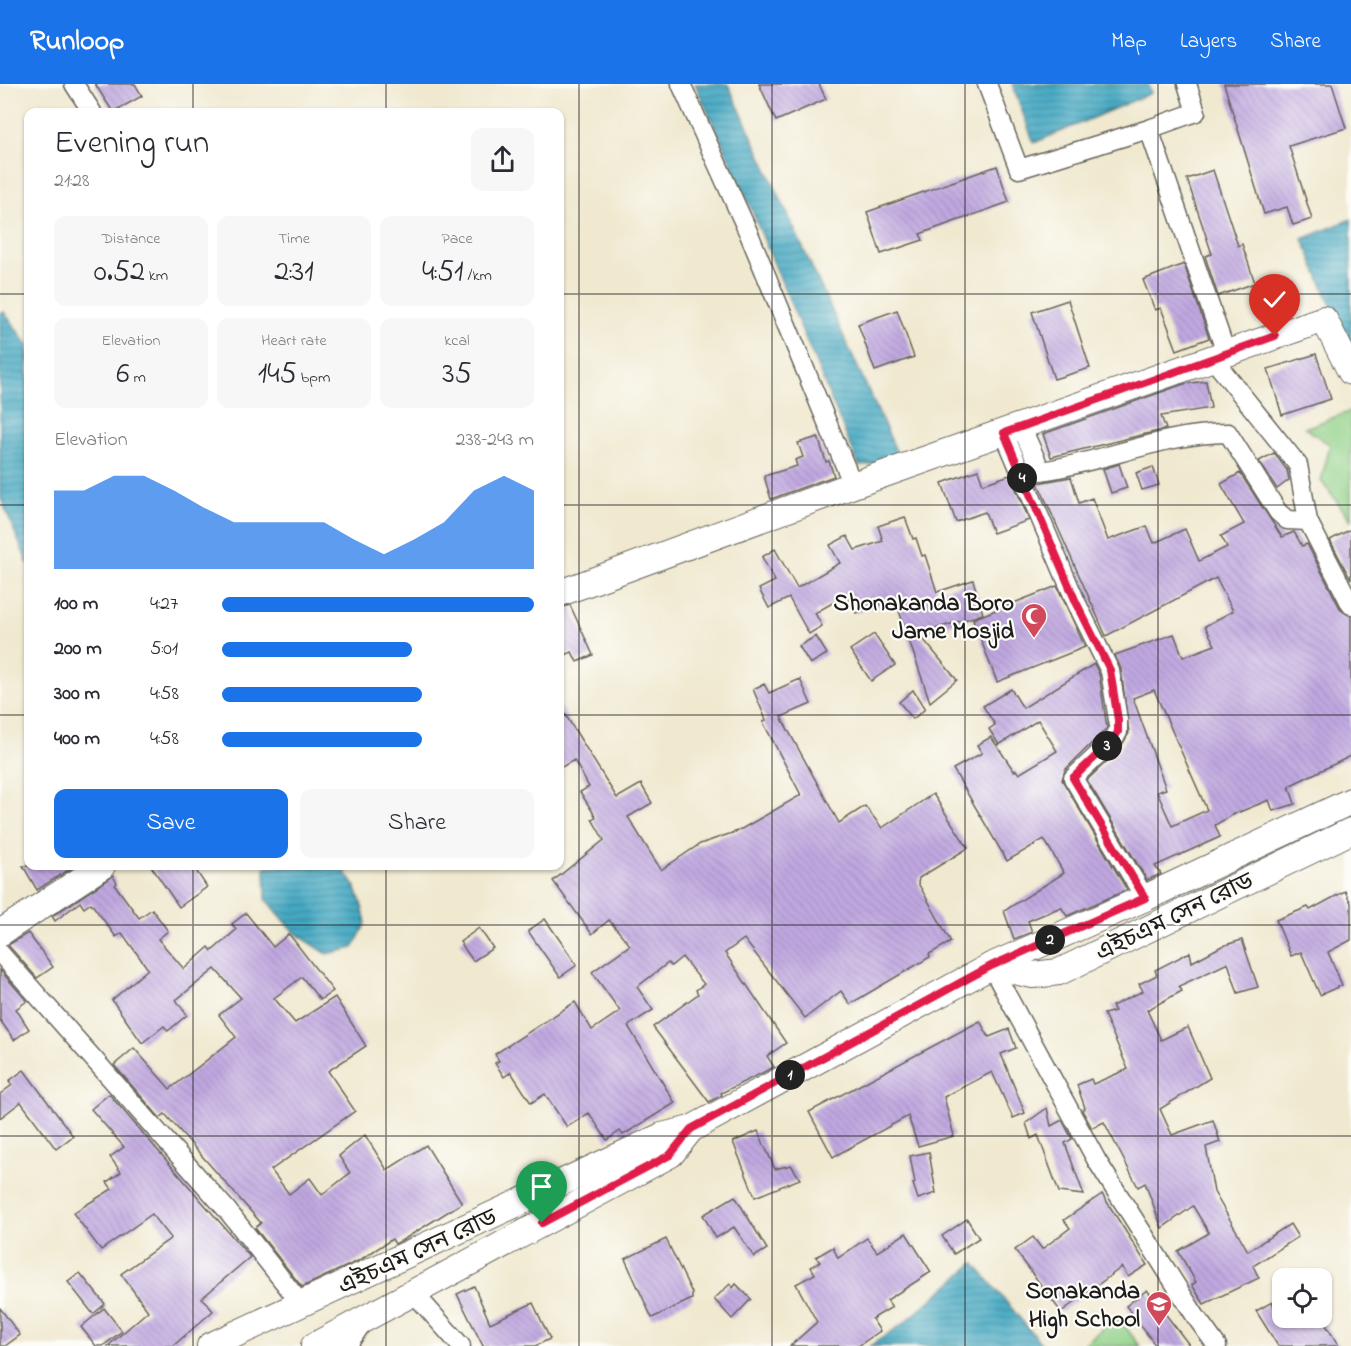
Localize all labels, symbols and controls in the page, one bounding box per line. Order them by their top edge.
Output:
text: Runloop [30,22,124,63]
text: Map [1111,27,1147,57]
text: Layers [1180,27,1237,57]
text: Share [1270,27,1321,57]
text: Evening run [54,120,209,168]
button: share [471,128,534,191]
text: 21:28 [54,167,89,196]
text: Distance [102,227,160,251]
text: Time [278,227,310,251]
text: Pace [441,227,473,251]
text: 0.52 [94,251,145,295]
text: 2:31 [274,251,314,295]
text: 4:51 [422,251,464,295]
text: km [145,264,168,288]
text: /km [464,264,492,288]
pin [1249,274,1300,336]
icon: check [1258,283,1291,316]
text: Elevation [102,329,160,353]
text: Heart rate [261,329,327,353]
text: kcal [444,329,470,353]
text: 6 [116,353,129,397]
text: 145 [258,353,297,397]
text: 35 [442,353,472,397]
text: m [129,366,146,390]
text: bpm [297,366,330,390]
text: Elevation [54,426,128,455]
text: 238–243 m [456,426,534,455]
pin: 4 [1007,463,1037,493]
text: 4 [1019,466,1025,490]
place label: Shonakanda Boro Jame Mosjid [834,587,1015,650]
text: 100 m [54,590,98,619]
text: 4:27 [150,590,178,619]
mosque icon: Shonakanda Boro Jame Mosjid [1019,601,1049,639]
text: 200 m [54,635,102,664]
text: 5:01 [150,635,178,664]
text: 300 m [54,680,100,709]
text: 4:58 [150,680,179,709]
text: 400 m [54,725,100,754]
text: 4:58 [150,725,179,754]
pin: 3 [1092,731,1122,761]
text: 3 [1104,734,1110,758]
button: Save [54,789,288,858]
button: Share [300,789,534,858]
street label: এইচএম সেন রোড [1090,864,1261,972]
pin: 2 [1035,925,1065,955]
text: 2 [1046,928,1054,952]
pin: 1 [775,1060,805,1090]
text: 1 [787,1063,793,1087]
pin [516,1161,567,1223]
icon: arrive [525,1170,558,1203]
street label: এইচএম সেন রোড [333,1201,504,1305]
map controls [1272,1268,1332,1328]
button: locate [1272,1268,1332,1328]
place label: Sonakanda High School [1026,1275,1140,1339]
school or university icon: Sonakanda High School [1144,1289,1174,1327]

